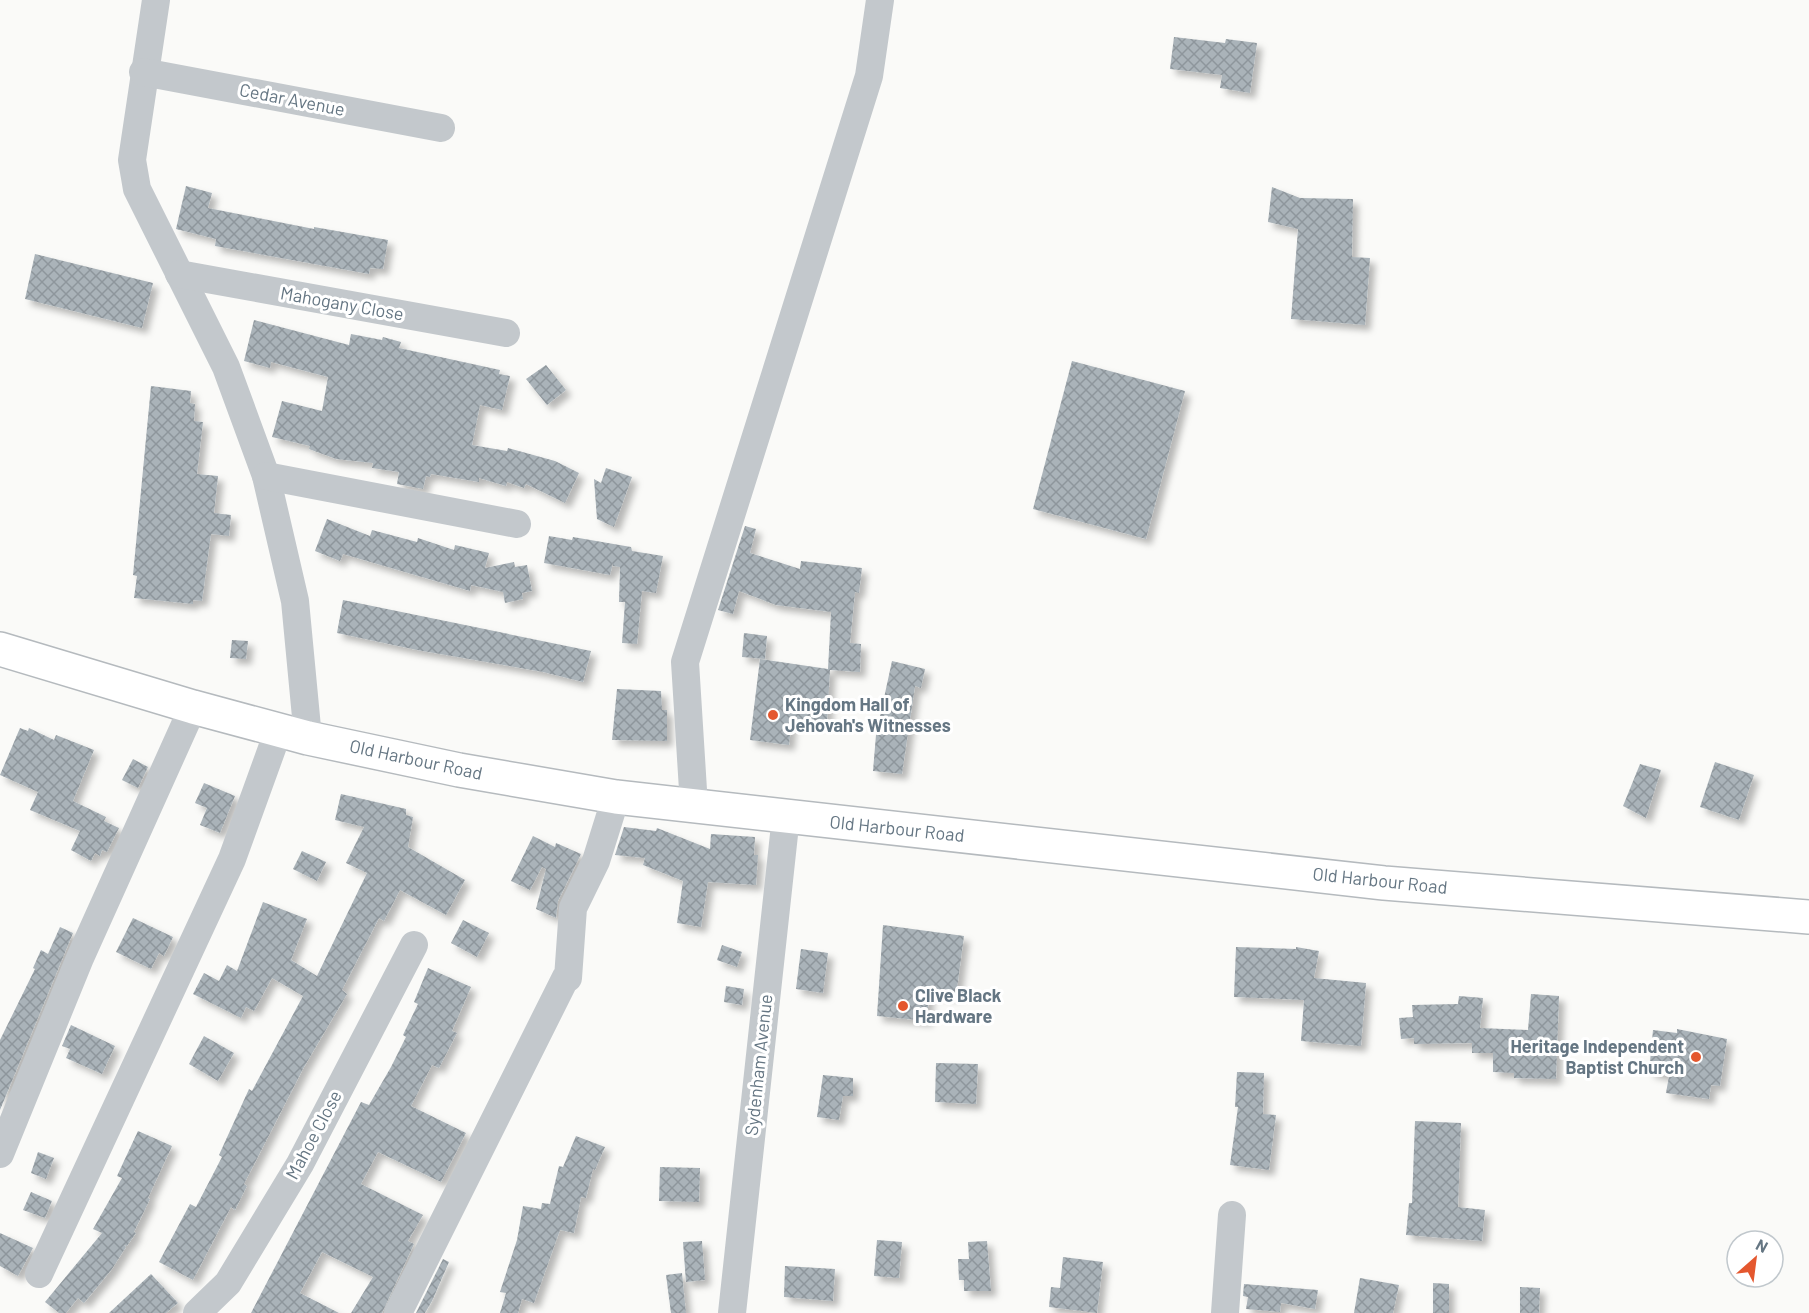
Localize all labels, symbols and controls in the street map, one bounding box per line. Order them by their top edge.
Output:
street label: Cedar Avenue [238,78,347,120]
street label: Mahogany Close [279,281,406,325]
place label: Kingdom Hall of Jehovah's Witnesses [785,693,951,736]
marker: Kingdom Hall of Jehovah's Witnesses [766,708,780,722]
street label: Old Harbour Road [348,734,485,784]
street label: Old Harbour Road [829,810,966,846]
street label: Old Harbour Road [1312,862,1449,898]
place label: Clive Black Hardware [915,984,1002,1027]
street label: Sydenham Avenue [740,993,776,1137]
marker: Clive Black Hardware [896,999,910,1013]
place label: Heritage Independent Baptist Church [1511,1035,1684,1078]
marker: Heritage Independent Baptist Church [1689,1050,1703,1064]
street label: Mahoe Close [280,1086,346,1183]
north arrow [1725,1229,1785,1289]
text: N [1753,1234,1771,1256]

